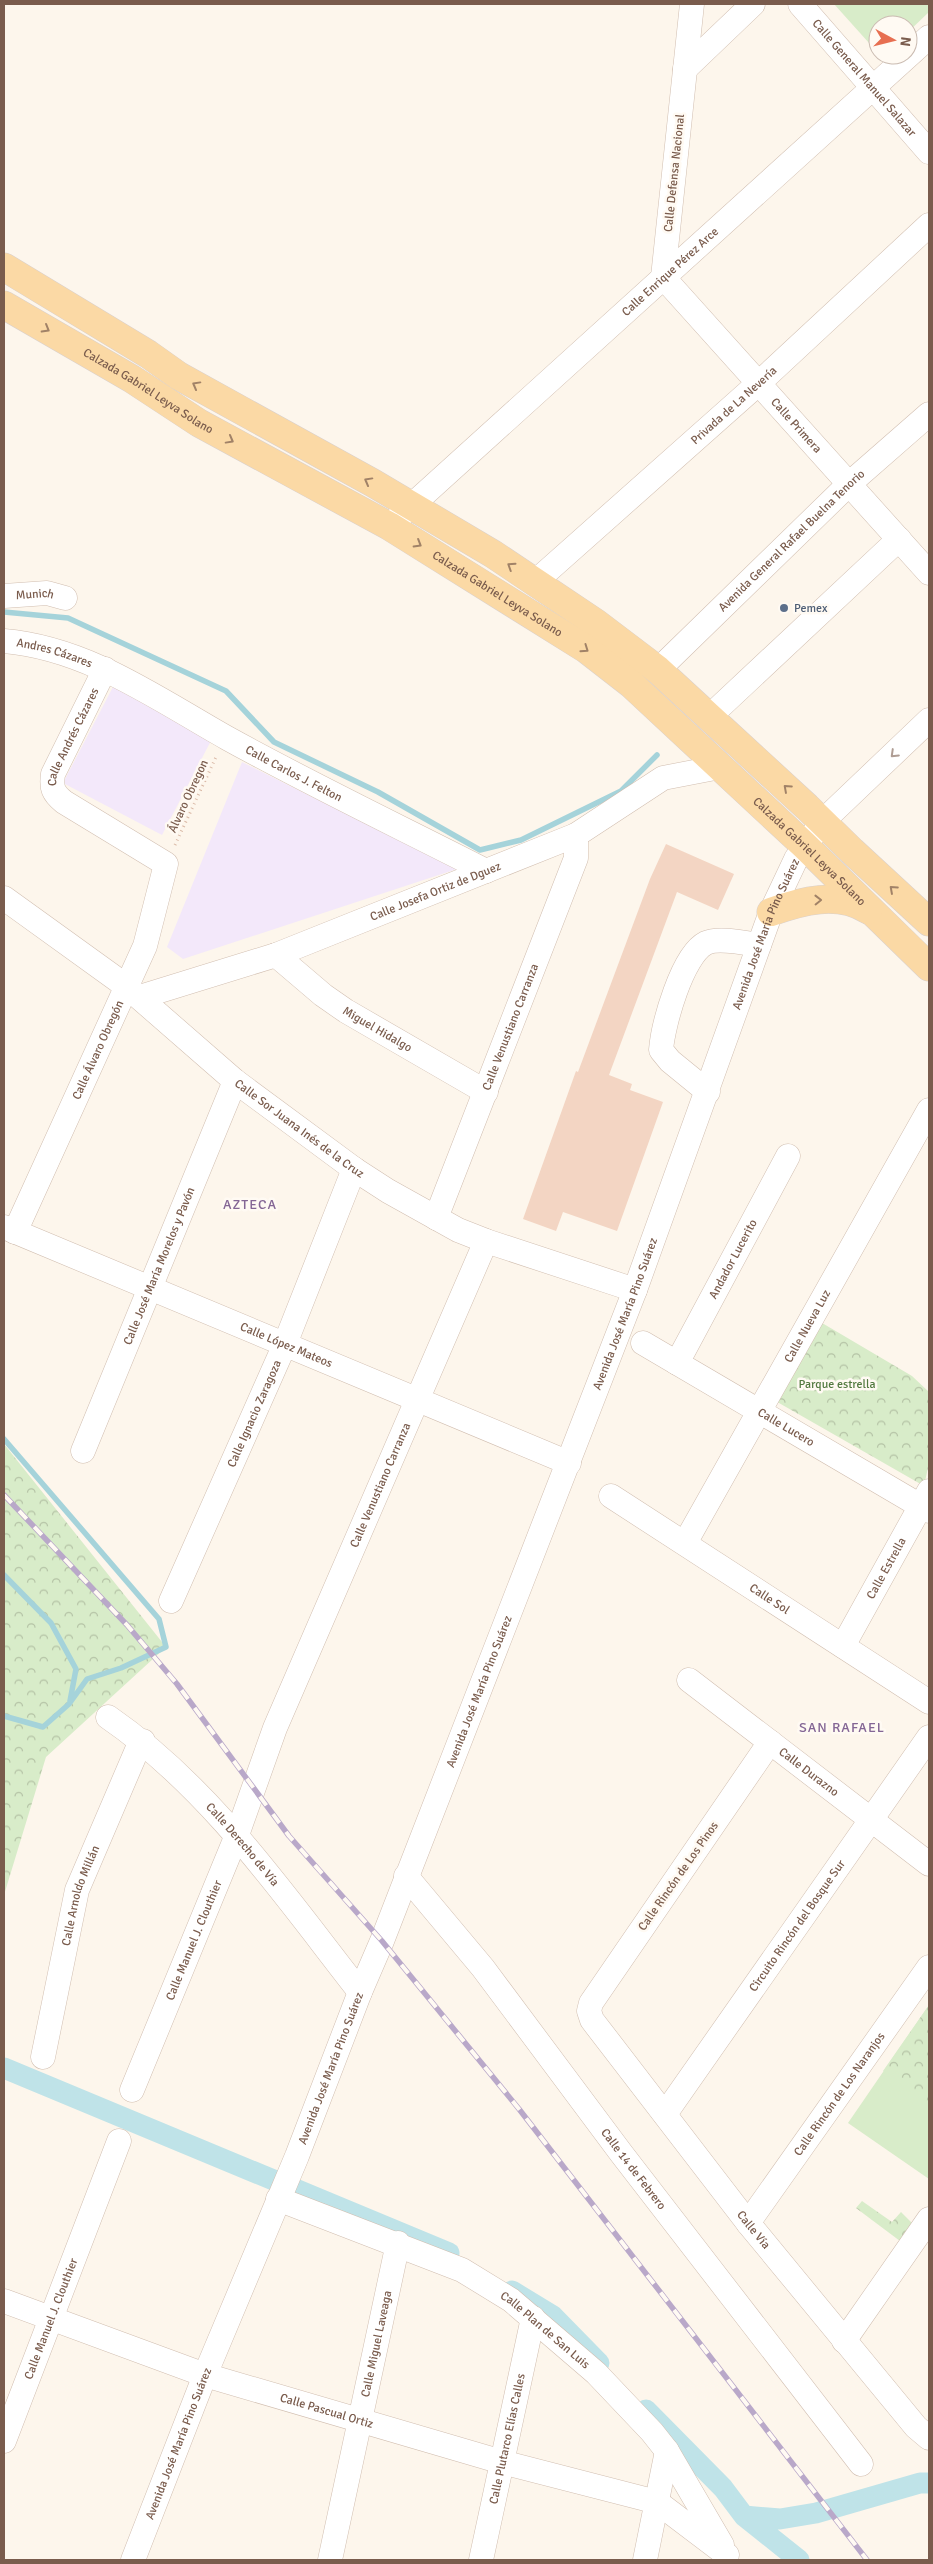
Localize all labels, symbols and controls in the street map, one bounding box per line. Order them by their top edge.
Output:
north arrow [868,15,918,65]
street label: Calle General Manuel Salazar [809,16,920,140]
text: N [896,36,914,47]
street label: Calle Defensa Nacional [661,113,688,233]
street label: Calle Enrique Pérez Arce [619,224,722,320]
one-way arrow [41,323,50,333]
street label: Calzada Gabriel Leyva Solano [80,345,216,437]
street label: Privada de La Nevería [688,363,780,448]
one-way arrow [192,382,201,392]
street label: Calle Primera [767,395,825,456]
one-way arrow [225,434,234,444]
street label: Avenida General Rafael Buelna Tenorio [715,467,868,615]
one-way arrow [365,477,374,487]
one-way arrow [413,538,422,547]
street label: Calzada Gabriel Leyva Solano [429,548,565,640]
one-way arrow [507,563,517,572]
street label: Munich [15,586,56,603]
place label: Pemex [794,601,828,616]
marker: Pemex [778,602,790,614]
street label: Andres Cázares [15,635,95,671]
one-way arrow [580,643,589,652]
street label: Calle Andrés Cázares [45,685,102,786]
street label: Calle Carlos J. Felton [243,742,344,805]
one-way arrow [891,748,900,757]
street label: Álvaro Obregon [165,757,212,835]
one-way arrow [784,785,793,794]
street label: Calzada Gabriel Leyva Solano [749,794,869,909]
street label: Avenida José María Pino Suárez [729,856,803,1012]
street label: Calle Josefa Ortiz de Dguez [368,859,503,925]
one-way arrow [890,886,899,895]
one-way arrow [814,895,822,905]
street label: Calle Venustiano Carranza [479,962,542,1093]
street label: Calle Álvaro Obregón [69,998,127,1102]
street label: Miguel Hidalgo [340,1004,415,1056]
street label: Calle Sor Juana Inés de la Cruz [231,1076,367,1181]
street label: Calle José María Morelos y Pavón [120,1185,199,1347]
district label: AZTECA [223,1196,277,1213]
street label: Andador Lucerito [706,1217,761,1302]
street label: Avenida José María Pino Suárez [590,1236,661,1392]
street label: Calle Nueva Luz [781,1287,834,1365]
street label: Calle López Mateos [238,1319,335,1371]
street label: Calle Ignacio Zaragoza [224,1358,285,1470]
park label: Parque estrella [798,1377,876,1392]
street label: Calle Lucero [755,1405,817,1450]
street label: Calle Venustiano Carranza [347,1421,414,1550]
street label: Calle Estrella [863,1535,910,1602]
street label: Calle Sol [746,1581,793,1618]
street label: Avenida José María Pino Suárez [443,1614,516,1770]
district label: SAN RAFAEL [799,1719,885,1736]
street label: Calle Durazno [776,1745,842,1800]
street label: Calle Derecho de Vía [202,1800,282,1889]
street label: Calle Rincón de Los Pinos [635,1819,722,1934]
street label: Calle Arnoldo Millán [59,1843,103,1947]
street label: Circuito Rincón del Bosque Sur [746,1857,849,1995]
street label: Calle Manuel J. Clouthier [163,1878,226,2003]
street label: Avenida José María Pino Suárez [295,1990,367,2147]
street label: Calle Rincón de Los Naranjos [791,2030,888,2159]
street label: Calle 14 de Febrero [597,2126,669,2213]
street label: Calle Vía [733,2208,773,2252]
street label: Calle Manuel J. Clouthier [21,2256,82,2382]
street label: Calle Plan de San Luis [498,2288,593,2372]
street label: Calle Miguel Laveaga [358,2289,396,2399]
street label: Avenida José María Pino Suárez [142,2365,215,2522]
street label: Calle Plutarco Elías Calles [486,2372,529,2506]
street label: Calle Pascual Ortiz [278,2390,375,2432]

